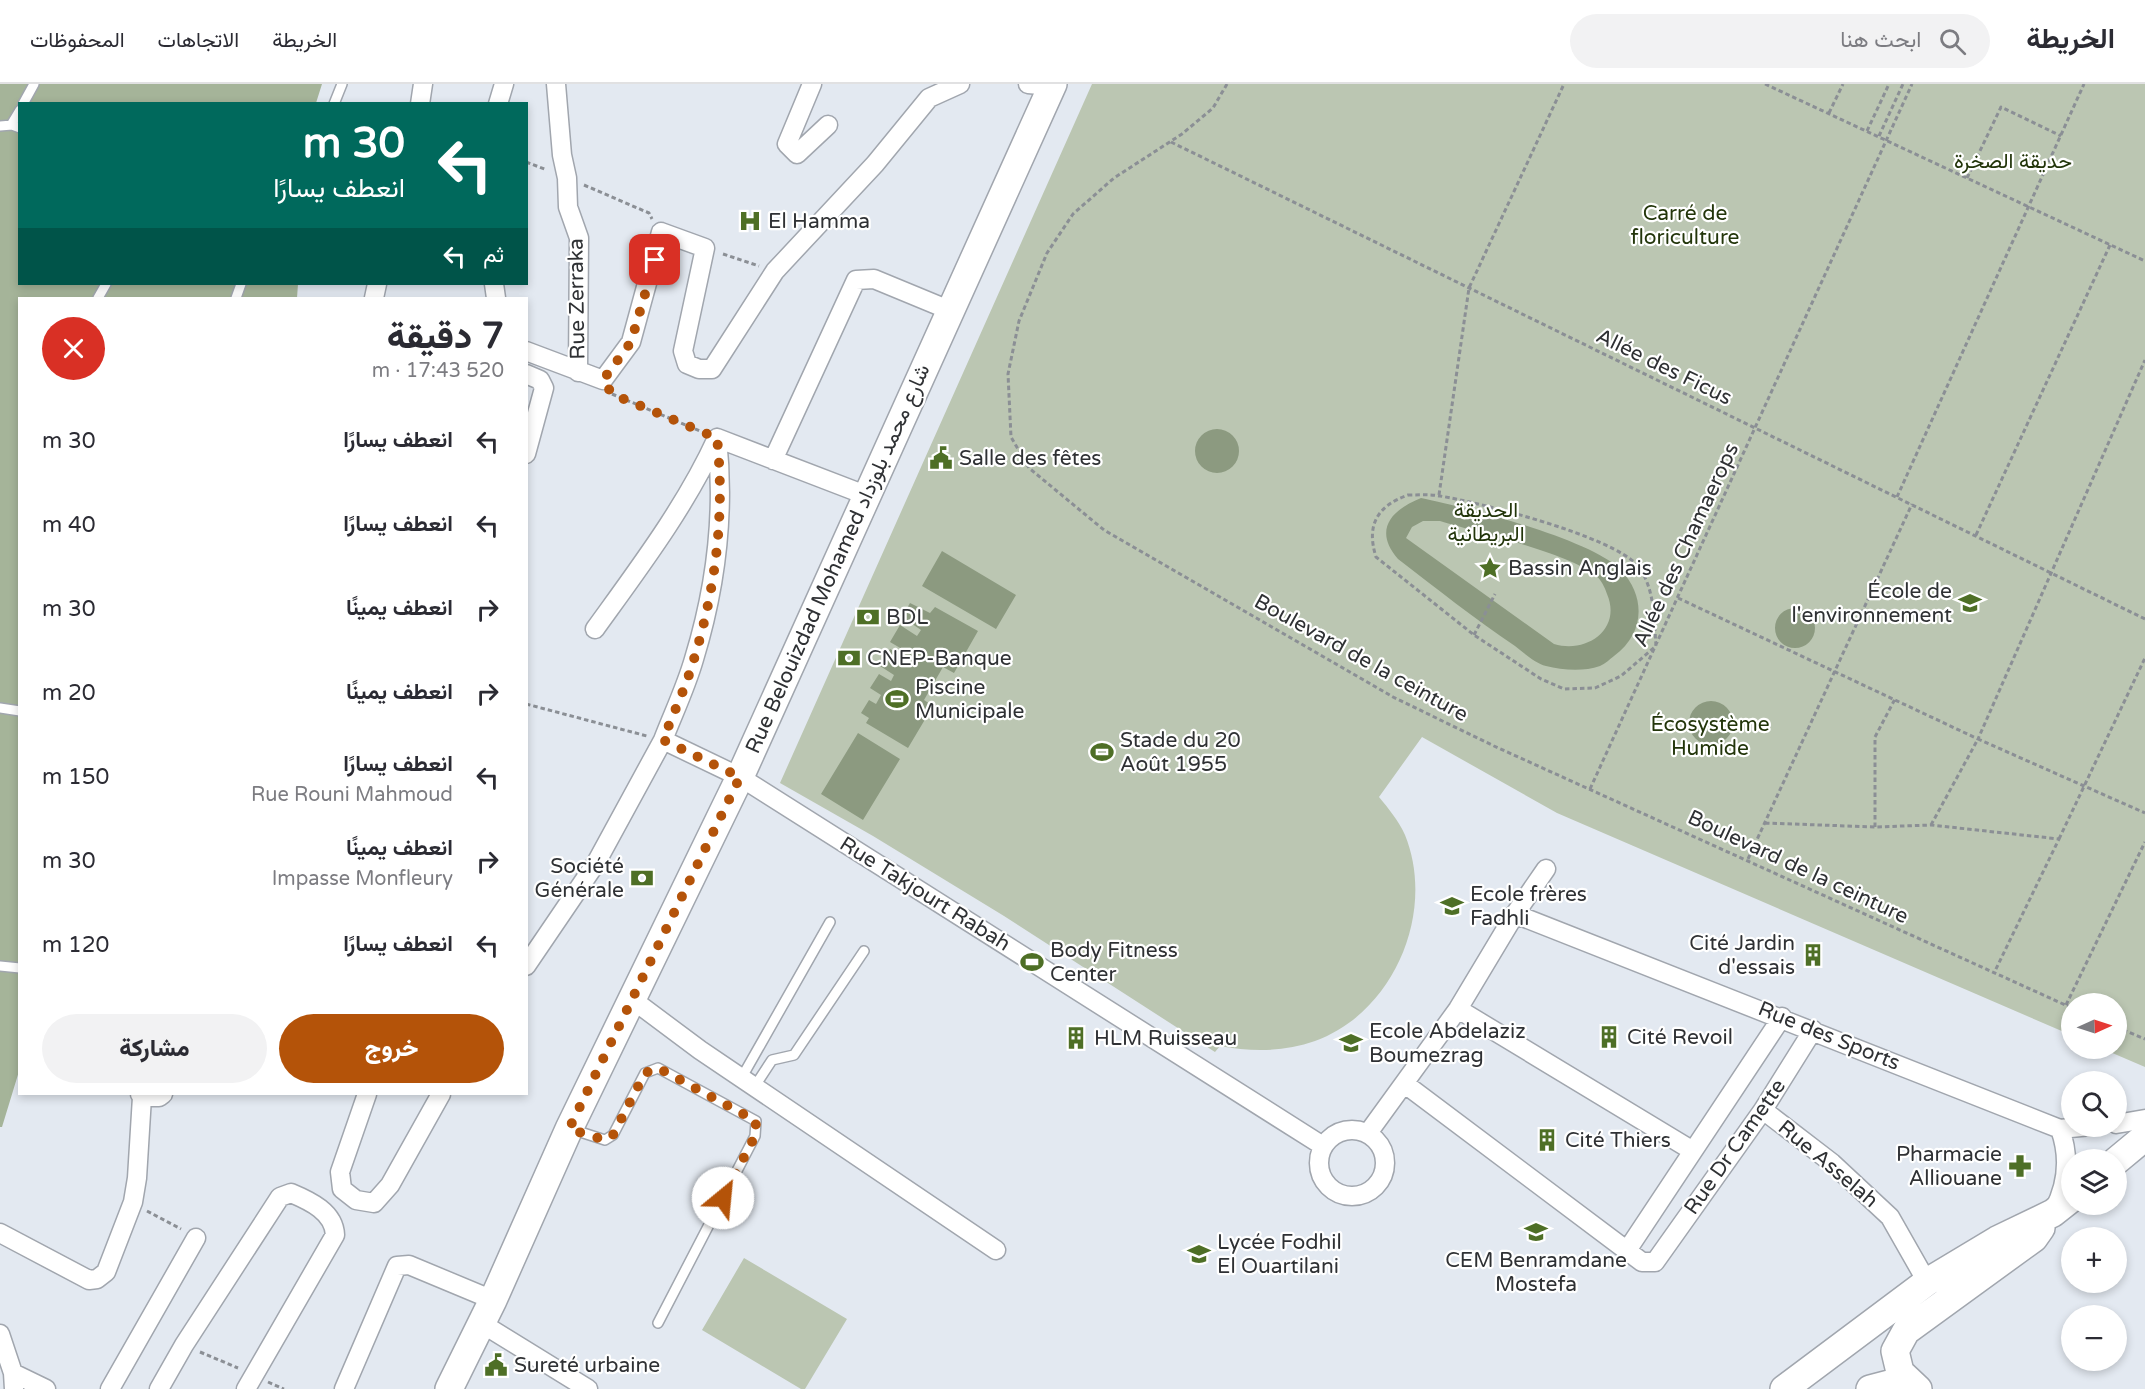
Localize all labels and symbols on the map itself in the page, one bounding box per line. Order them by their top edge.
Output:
park label: حديقة الصخرة [1954,149,2072,174]
park label: Carré de floriculture [1630,201,1740,250]
hospital icon: El Hamma [737,208,763,234]
place label: El Hamma [768,209,870,234]
pin [629,234,680,285]
street label: Rue Zerraka [563,238,591,360]
street label: Allée des Ficus [1592,323,1736,411]
street label: Rue Belouizdad Mohamed شارع محمد بلوزداد [740,360,936,758]
street label: Allée des Chamaerops [1628,439,1744,651]
public building icon: Salle des fêtes [928,445,954,471]
place label: Salle des fêtes [959,446,1101,471]
park label: الحديقة البريطانية [1447,498,1525,547]
place icon: Bassin Anglais [1477,555,1503,581]
place label: Bassin Anglais [1508,556,1652,581]
place label: École de l'environnement [1792,579,1952,628]
street label: Boulevard de la ceinture [1250,589,1472,727]
school or university icon: École de l'environnement [1957,590,1983,616]
bank icon: BDL [855,604,881,630]
place label: BDL [886,605,928,630]
bank icon: CNEP-Banque [836,645,862,671]
place label: CNEP-Banque [867,646,1012,671]
place label: Piscine Municipale [915,675,1025,724]
sports icon: Piscine Municipale [884,686,910,712]
park label: Écosystème Humide [1650,712,1770,761]
place label: Stade du 20 Août 1955 [1120,728,1241,777]
sports icon: Stade du 20 Août 1955 [1089,739,1115,765]
street label: Boulevard de la ceinture [1684,805,1912,929]
street label: Rue Takjourt Rabah [835,831,1015,957]
place label: Société Générale [535,854,624,903]
bank icon: Société Générale [629,865,655,891]
place label: Ecole frères Fadhli [1470,882,1587,931]
school or university icon: Ecole frères Fadhli [1439,893,1465,919]
place label: Cité Jardin d'essais [1689,931,1795,980]
place label: Body Fitness Center [1050,938,1178,987]
building icon: Cité Jardin d'essais [1800,942,1826,968]
sports icon: Body Fitness Center [1019,949,1045,975]
north arrow [2061,993,2127,1059]
street label: Rue des Sports [1754,996,1904,1076]
place label: Ecole Abdelaziz Boumezrag [1369,1019,1526,1068]
building icon: Cité Revoil [1596,1024,1622,1050]
building icon: HLM Ruisseau [1063,1025,1089,1051]
place label: Cité Revoil [1627,1025,1733,1050]
place label: HLM Ruisseau [1094,1026,1237,1051]
school or university icon: Ecole Abdelaziz Boumezrag [1338,1030,1364,1056]
street label: Rue Dr Camette [1679,1074,1791,1220]
street label: Rue Asselah [1773,1115,1883,1213]
building icon: Cité Thiers [1534,1127,1560,1153]
place label: Cité Thiers [1565,1128,1671,1153]
place label: Pharmacie Alliouane [1896,1142,2002,1191]
pharmacy icon: Pharmacie Alliouane [2007,1153,2033,1179]
position arrow [691,1166,755,1230]
school or university icon: CEM Benramdane Mostefa [1523,1219,1549,1245]
place label: Lycée Fodhil El Ouartilani [1217,1230,1342,1279]
school or university icon: Lycée Fodhil El Ouartilani [1186,1241,1212,1267]
place label: CEM Benramdane Mostefa [1445,1248,1627,1297]
public building icon: Sureté urbaine [483,1352,509,1378]
place label: Sureté urbaine [514,1353,660,1378]

